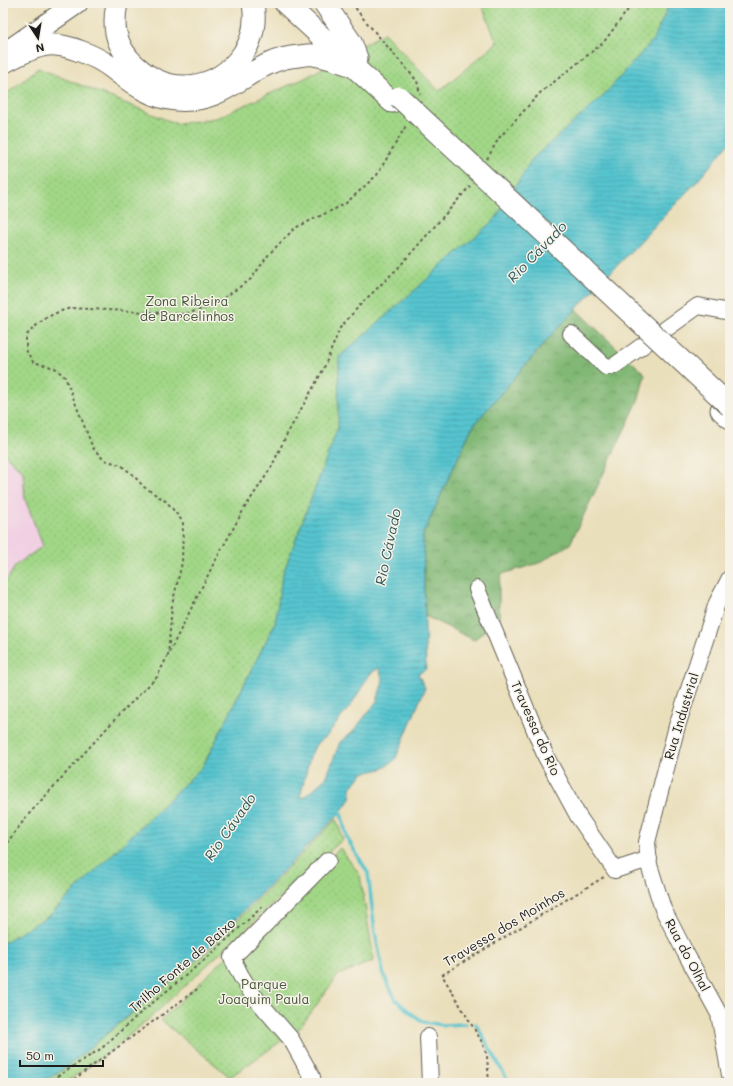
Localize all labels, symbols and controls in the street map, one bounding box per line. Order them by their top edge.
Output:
north arrow [18,18,58,58]
text: N [35,40,46,56]
water label: Rio Cávado [503,217,571,286]
park label: Zona Ribeira de Barcelinhos [140,292,234,324]
water label: Rio Cávado [370,507,405,587]
street label: Rua Industrial [659,670,702,761]
street label: Travessa do Rio [508,678,565,778]
water label: Rio Cávado [199,789,260,864]
street label: Travessa dos Moinhos [440,884,568,970]
street label: Trilho Fonte de Baixo [125,914,238,1015]
street label: Rua do Olhal [662,915,715,994]
park label: Parque Joaquim Paula [218,975,310,1007]
scale bar [20,1042,103,1068]
text: 50 m [26,1047,54,1063]

